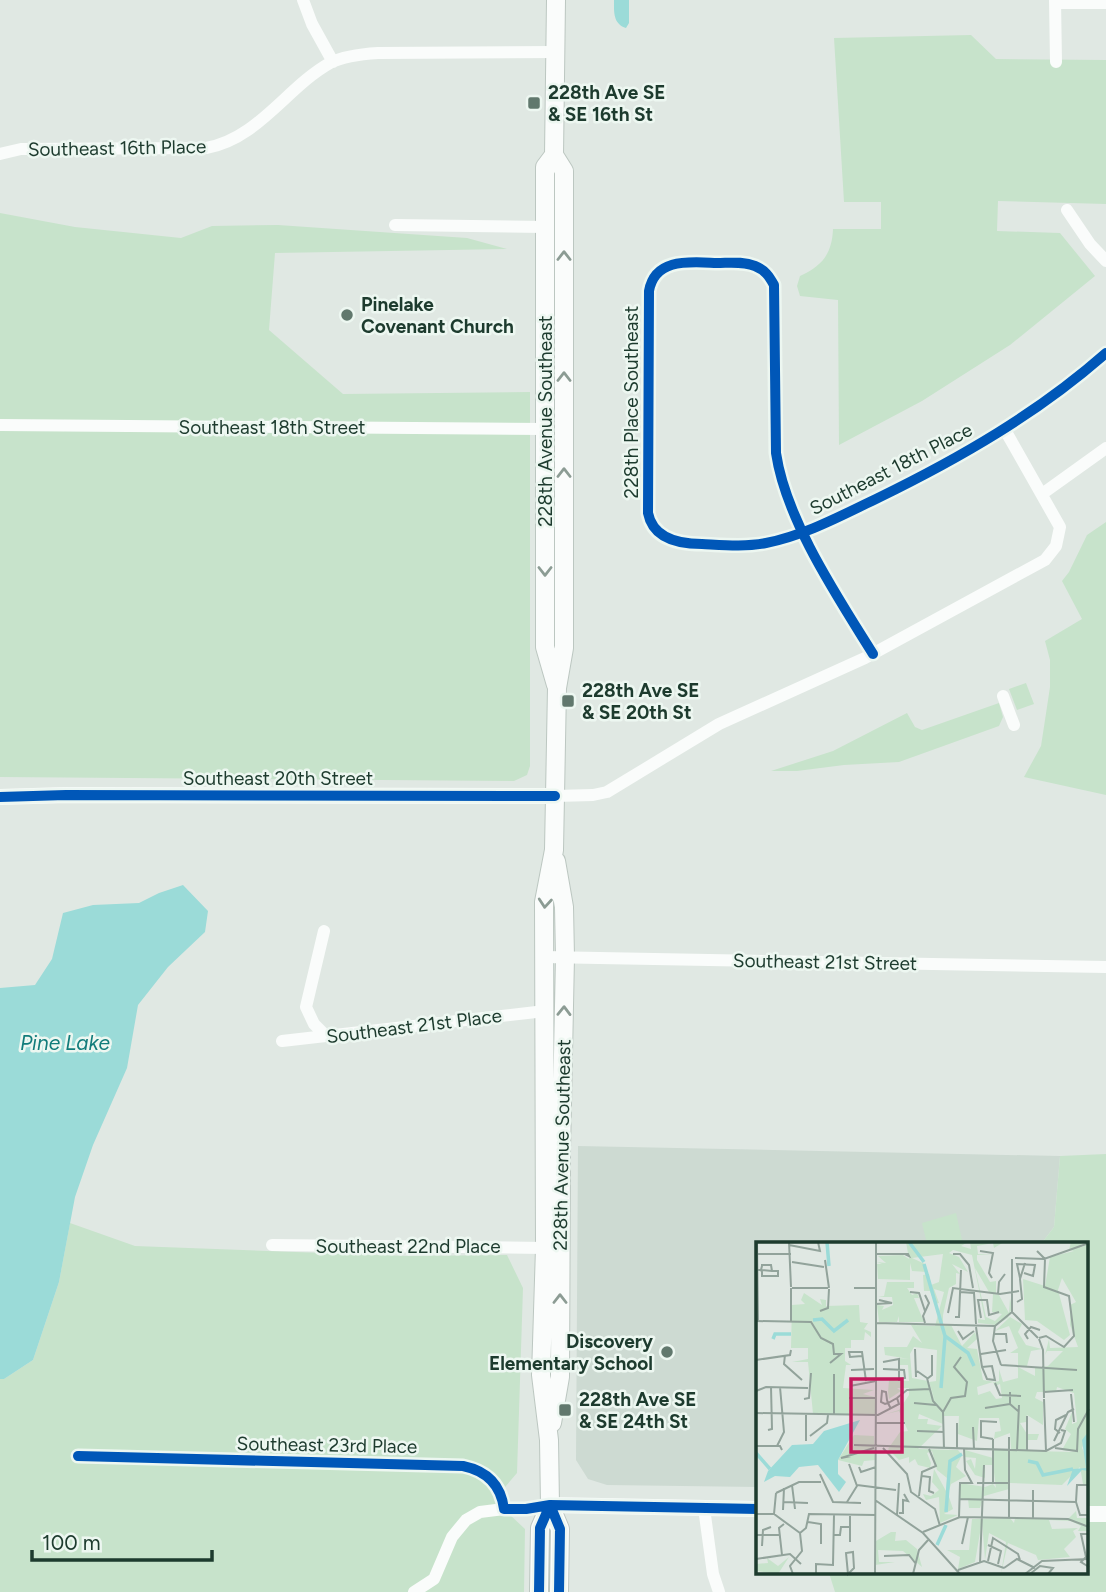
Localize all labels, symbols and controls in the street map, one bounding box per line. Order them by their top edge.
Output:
place label: 228th Ave SE & SE 16th St [548,81,665,126]
marker: 228th Ave SE & SE 16th St [526,95,542,111]
street label: Southeast 16th Place [28,135,206,161]
one-way arrow [556,251,572,261]
place label: Pinelake Covenant Church [361,293,514,338]
street label: 228th Place Southeast [620,306,643,498]
marker: Pinelake Covenant Church [339,307,355,323]
street label: 228th Avenue Southeast [534,315,557,527]
one-way arrow [556,371,572,382]
street label: Southeast 18th Street [178,416,366,439]
street label: Southeast 18th Place [806,418,976,520]
one-way arrow [556,468,572,478]
one-way arrow [537,566,553,577]
place label: 228th Ave SE & SE 20th St [582,679,699,724]
marker: 228th Ave SE & SE 20th St [560,693,576,709]
street label: Southeast 20th Street [183,767,373,790]
one-way arrow [538,898,553,909]
street label: Southeast 21st Street [733,949,917,975]
street label: Southeast 21st Place [325,1004,503,1048]
one-way arrow [556,1005,572,1016]
water label: Pine Lake [20,1030,111,1055]
street label: 228th Avenue Southeast [549,1039,575,1251]
street label: Southeast 22nd Place [315,1235,501,1258]
inset map [756,1242,1088,1574]
one-way arrow [552,1294,568,1304]
place label: Discovery Elementary School [489,1330,653,1375]
marker: Discovery Elementary School [659,1344,675,1360]
place label: 228th Ave SE & SE 24th St [579,1388,696,1433]
marker: 228th Ave SE & SE 24th St [557,1402,573,1418]
street label: Southeast 23rd Place [237,1432,417,1458]
scale bar [32,1518,212,1562]
text: 100 m [42,1530,101,1555]

